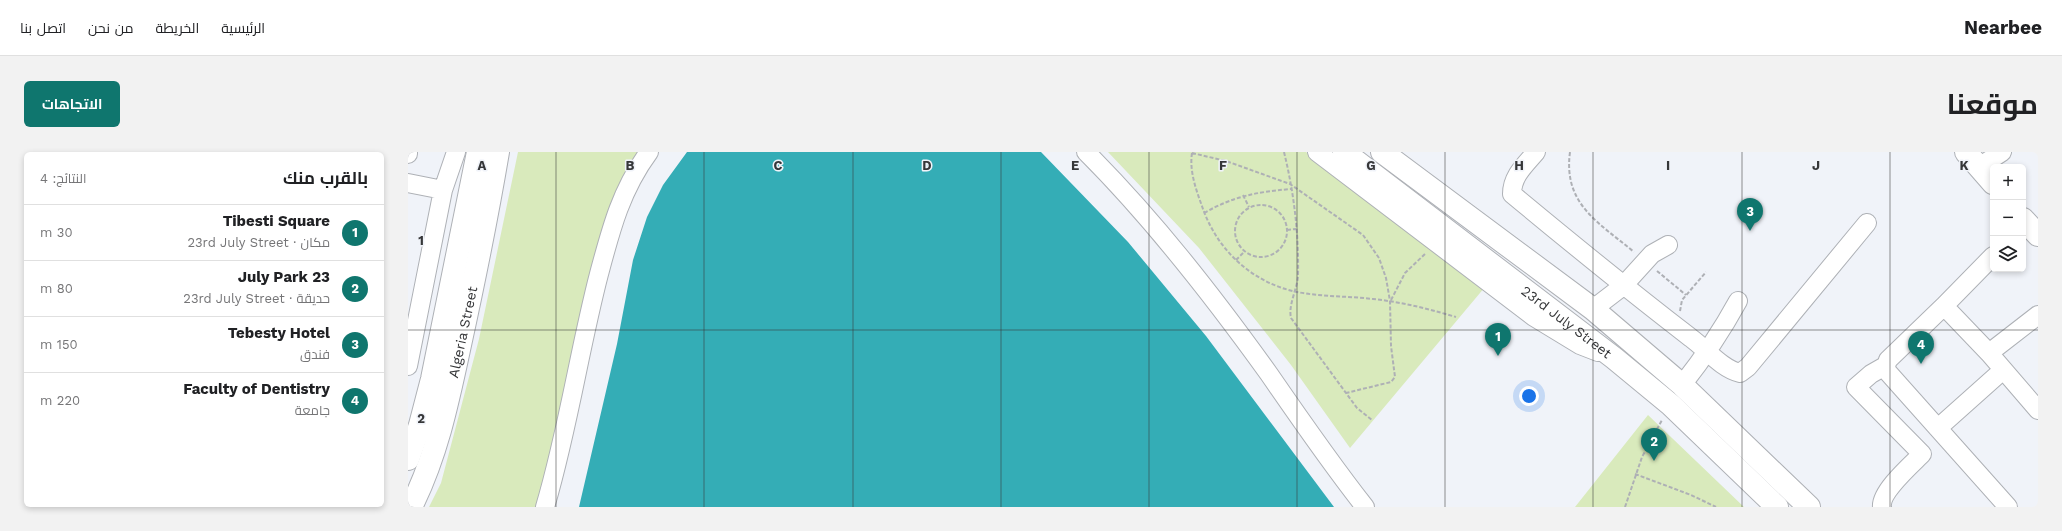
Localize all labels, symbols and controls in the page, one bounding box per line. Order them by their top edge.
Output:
text: Nearbee [1964,16,2042,39]
text: اتصل بنا [20,20,66,36]
text: من نحن [88,20,134,36]
text: الخريطة [156,20,199,36]
text: الرئيسية [221,20,265,36]
button: الاتجاهات [24,81,120,127]
text: موقعنا [1947,88,2038,121]
text: A [478,158,487,173]
text: B [626,158,635,173]
text: C [774,158,783,173]
text: D [922,158,932,173]
text: E [1071,158,1079,173]
text: F [1219,158,1227,173]
text: G [1366,158,1376,173]
text: H [1514,158,1524,173]
text: I [1666,158,1670,173]
text: J [1812,158,1820,173]
text: K [1959,158,1969,173]
map controls [1990,164,2026,272]
button: + [1990,164,2026,200]
text: بالقرب منك [283,168,368,188]
text: النتائج: 4 [40,171,86,186]
pin: 3 [1737,198,1763,231]
button: − [1990,200,2026,236]
text: Tibesti Square [223,212,330,230]
text: 30 m [40,225,73,240]
text: 1 [352,225,358,240]
text: 1 [418,233,424,248]
text: مكان · 23rd July Street [187,235,330,250]
button: layers [1990,236,2026,272]
text: 23 July Park [238,268,330,286]
text: 80 m [40,281,73,296]
text: 2 [351,281,359,296]
street label: 23rd July Street [1518,282,1615,361]
street label: Algeria Street [445,285,480,379]
text: حديقة · 23rd July Street [183,291,330,306]
pin: 1 [1485,323,1511,356]
text: Tebesty Hotel [228,324,330,342]
pin: 4 [1908,331,1934,364]
text: 150 m [40,337,78,352]
text: 3 [351,337,359,352]
text: فندق [300,347,330,362]
text: Faculty of Dentistry [183,380,330,398]
your location [1519,386,1539,406]
text: 220 m [40,393,80,408]
text: 4 [351,393,359,408]
text: جامعة [295,403,330,418]
text: 2 [417,411,425,426]
pin: 2 [1641,428,1667,461]

